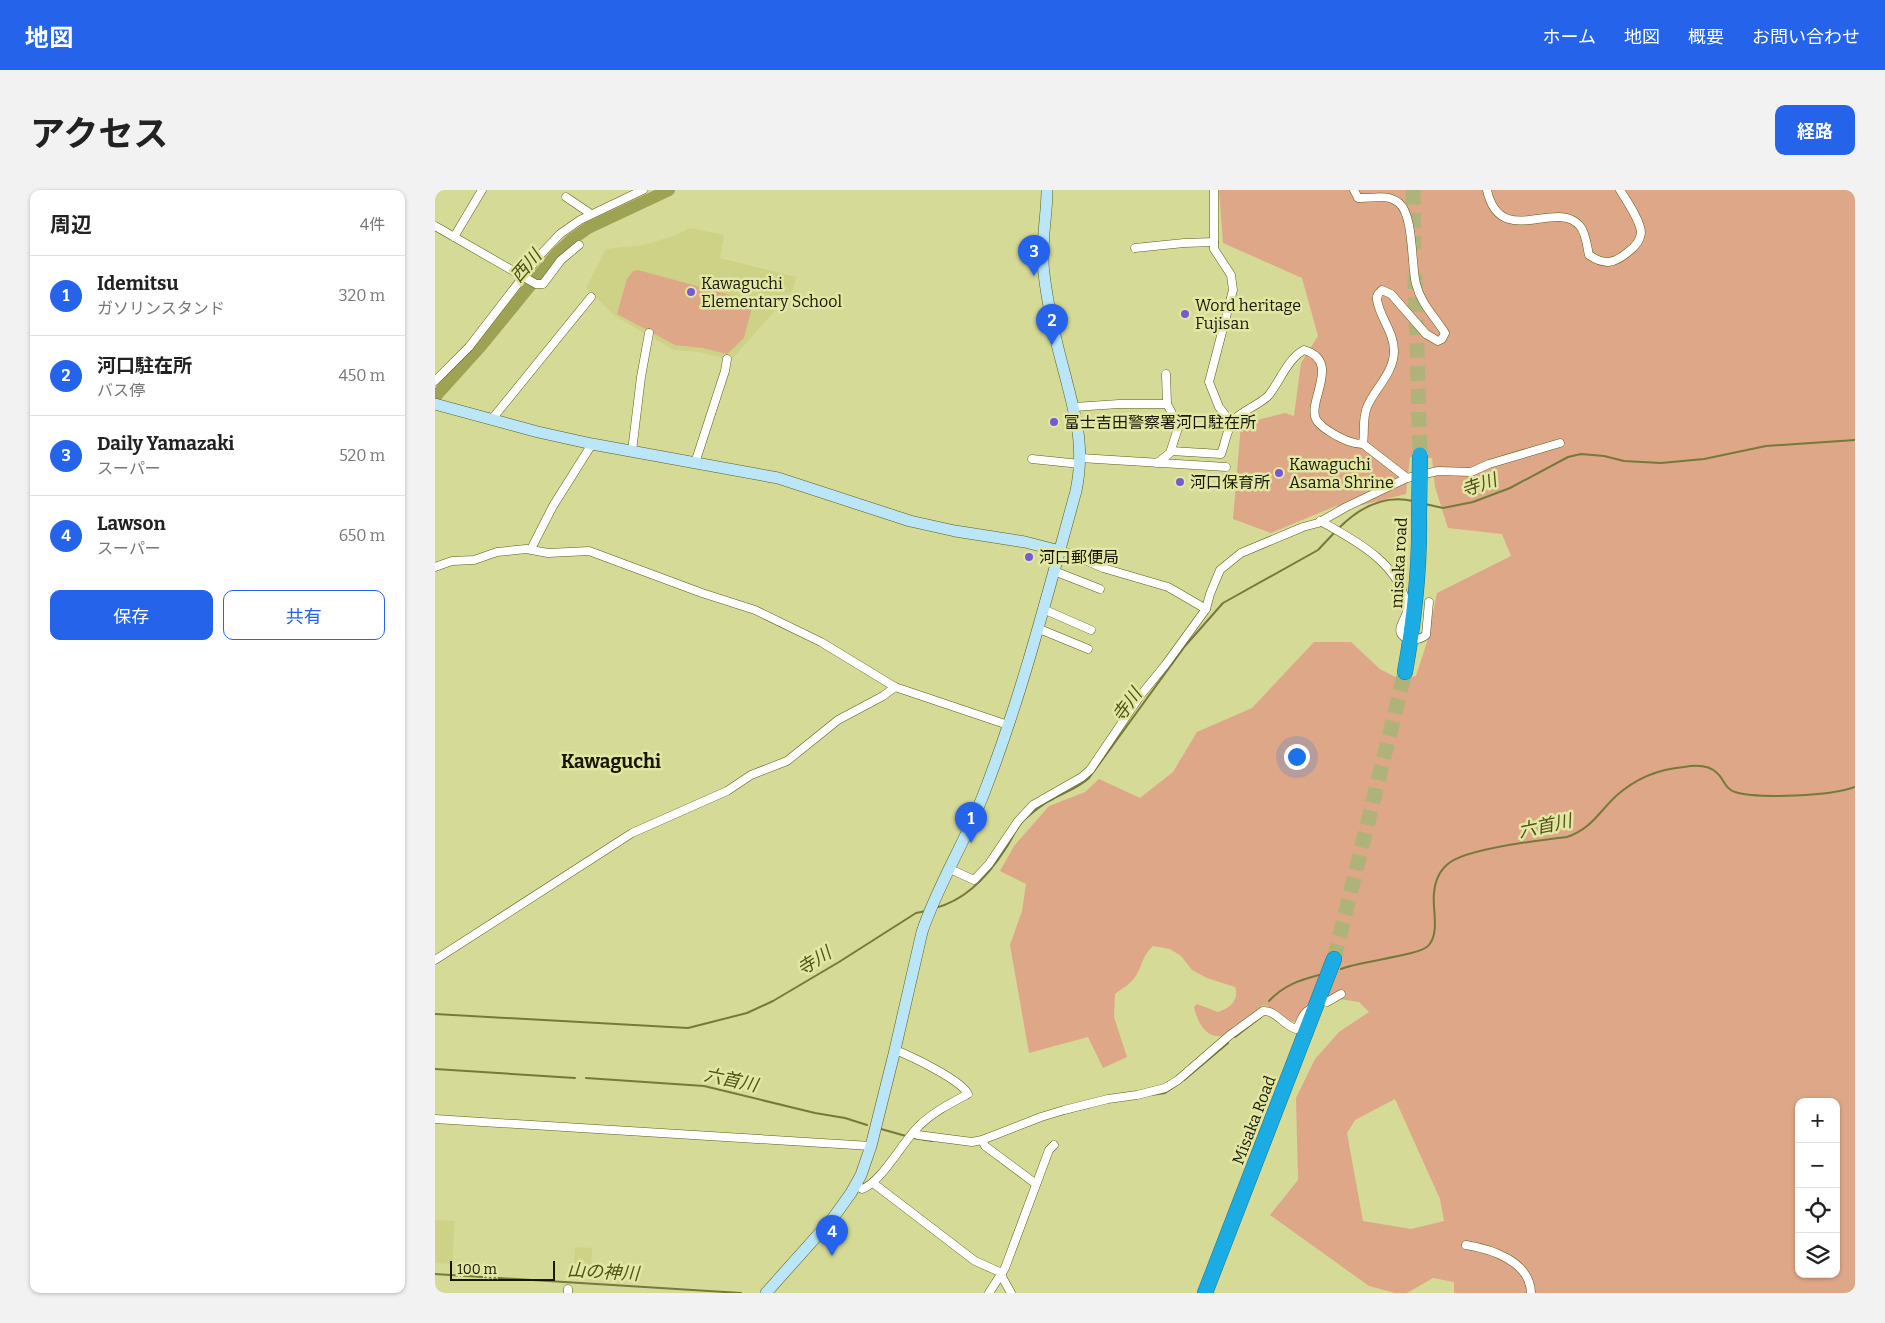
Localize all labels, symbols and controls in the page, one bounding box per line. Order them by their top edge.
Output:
text: 地図 [25,24,73,52]
text: ホーム [1543,26,1596,48]
text: 地図 [1624,26,1660,48]
text: 概要 [1688,26,1724,48]
text: お問い合わせ [1752,26,1860,48]
button: 経路 [1775,105,1855,155]
text: アクセス [30,113,168,155]
text: 周辺 [50,212,92,238]
text: 4件 [360,215,385,234]
pin: 3 [1018,235,1050,276]
water label: 西川 [506,244,547,287]
text: Idemitsu [97,272,179,295]
place label: Kawaguchi Elementary School [701,274,842,311]
text: 1 [63,286,69,305]
text: 320 m [338,286,385,305]
marker: Kawaguchi Elementary School [685,286,697,298]
place label: Word heritage Fujisan [1195,296,1301,333]
text: ガソリンスタンド [97,299,225,318]
pin: 2 [1036,304,1068,345]
marker: Word heritage Fujisan [1179,308,1191,320]
text: 河口駐在所 [97,354,192,377]
text: 2 [61,366,71,385]
text: 450 m [338,366,385,385]
text: バス停 [97,381,145,400]
place label: 富士吉田警察署河口駐在所 [1064,413,1256,432]
marker: 富士吉田警察署河口駐在所 [1048,416,1060,428]
text: Daily Yamazaki [97,432,234,455]
text: 3 [61,446,71,465]
text: 520 m [339,446,385,465]
place label: Kawaguchi Asama Shrine [1289,455,1394,492]
text: スーパー [97,459,161,478]
marker: Kawaguchi Asama Shrine [1273,467,1285,479]
water label: 寺川 [1458,468,1501,501]
place label: 河口保育所 [1190,473,1270,492]
marker: 河口保育所 [1174,476,1186,488]
text: Lawson [97,512,166,535]
street label: misaka road [1387,516,1411,609]
text: 4 [61,526,71,545]
text: 650 m [339,526,385,545]
text: スーパー [97,539,161,558]
place label: 河口郵便局 [1039,548,1119,567]
marker: 河口郵便局 [1023,551,1035,563]
button: 保存 [50,590,213,640]
button: 共有 [223,590,385,640]
water label: 寺川 [1108,682,1148,726]
your location [1284,744,1310,770]
district label: Kawaguchi [561,750,661,773]
pin: 1 [955,802,987,843]
water label: 六首川 [1516,809,1576,842]
water label: 寺川 [793,941,837,980]
water label: 六首川 [702,1064,762,1097]
street label: Misaka Road [1228,1072,1280,1167]
map controls [1795,1098,1840,1278]
button: + [1795,1098,1840,1143]
button: − [1795,1143,1840,1188]
button: locate [1795,1188,1840,1233]
pin: 4 [816,1215,848,1256]
button: layers [1795,1233,1840,1278]
scale bar [450,1258,555,1281]
water label: 山の神川 [566,1259,642,1285]
text: 100 m [457,1261,497,1278]

